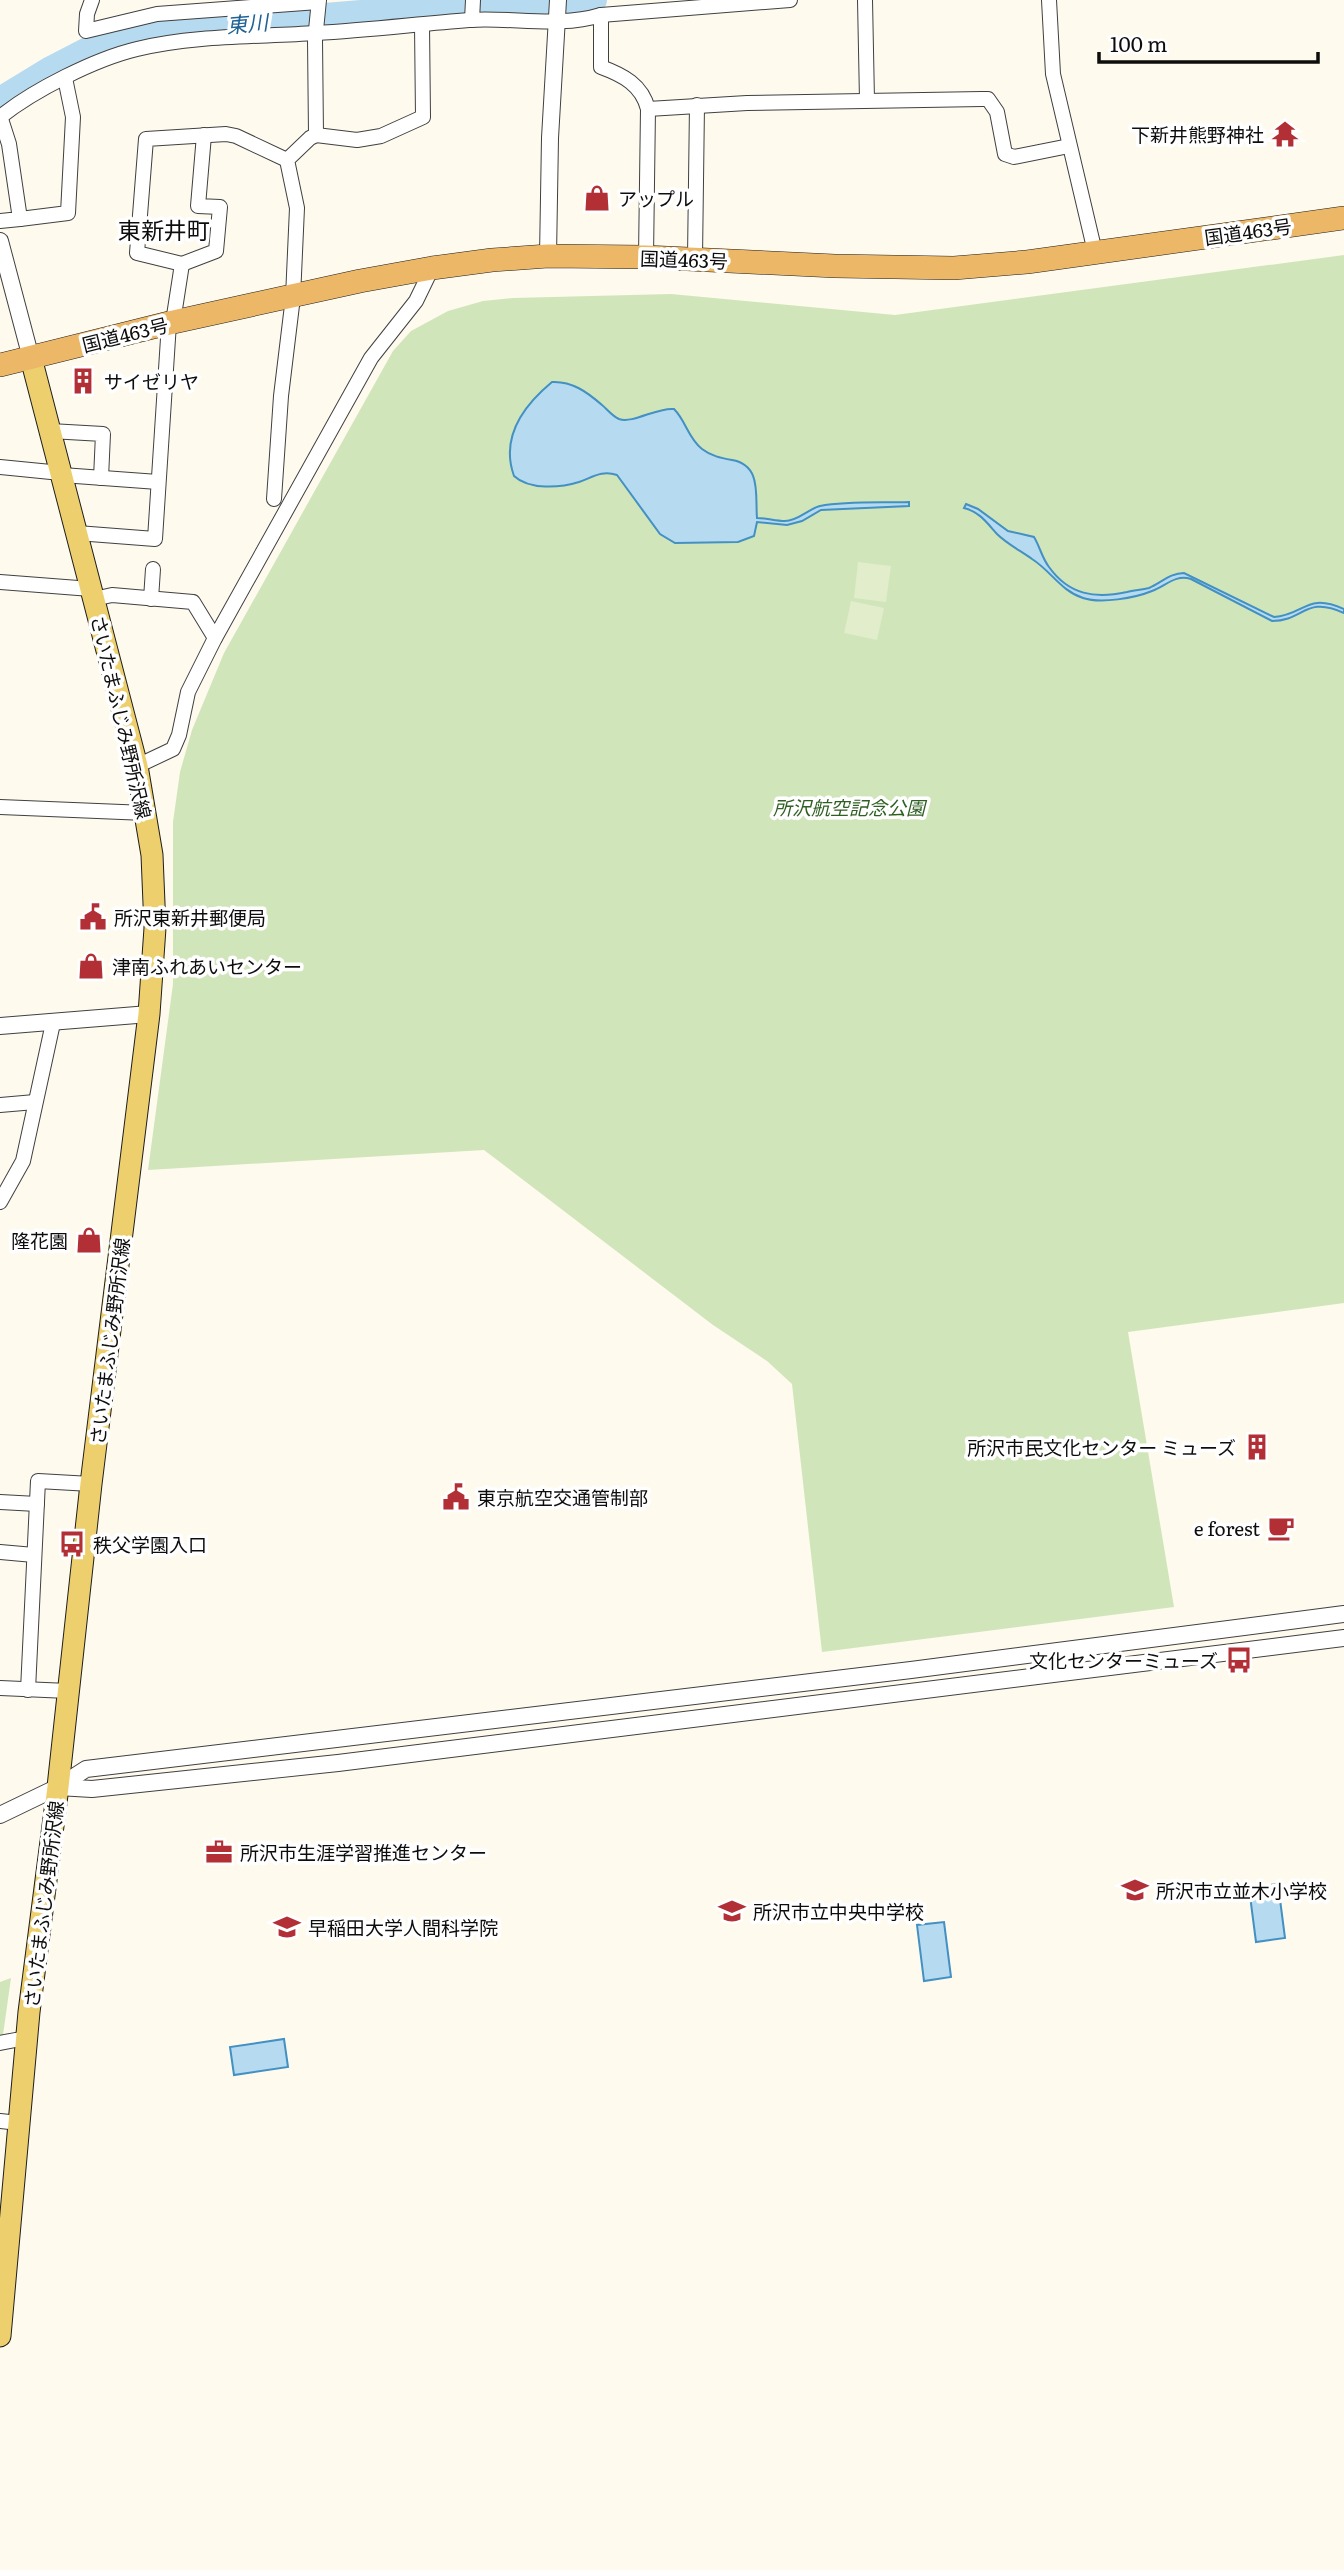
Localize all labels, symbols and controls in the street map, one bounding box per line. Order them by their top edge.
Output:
water label: 東川 [225,5,271,39]
scale bar [1099,21,1318,65]
text: 100 m [1110,27,1167,58]
temple icon: 下新井熊野神社 [1270,119,1300,149]
place label: 下新井熊野神社 [1131,120,1264,148]
shop icon: アップル [582,183,612,213]
place label: アップル [618,184,694,212]
street label: 国道463号 [1202,211,1294,251]
district label: 東新井町 [118,212,210,246]
street label: 国道463号 [640,243,728,275]
street label: 国道463号 [79,310,171,358]
building icon: サイゼリヤ [68,366,98,396]
place label: サイゼリヤ [104,367,199,395]
street label: さいたまふじみ野所沢線 [85,612,159,822]
park label: 所沢航空記念公園 [773,793,928,821]
public building icon: 所沢東新井郵便局 [78,902,108,932]
place label: 所沢東新井郵便局 [114,903,266,931]
shop icon: 津南ふれあいセンター [76,951,106,981]
place label: 津南ふれあいセンター [112,952,302,980]
shop icon: 隆花園 [74,1225,104,1255]
place label: 隆花園 [11,1226,68,1254]
street label: さいたまふじみ野所沢線 [82,1236,136,1446]
building icon: 所沢市民文化センター ミューズ [1242,1432,1272,1462]
place label: 所沢市民文化センター ミューズ [967,1433,1236,1461]
public building icon: 東京航空交通管制部 [441,1482,471,1512]
place label: 東京航空交通管制部 [477,1483,648,1511]
cafe icon: e forest [1266,1513,1296,1543]
place label: e forest [1194,1514,1260,1542]
bus stop icon: 秩父学園入口 [57,1529,87,1559]
place label: 秩父学園入口 [93,1530,207,1558]
bus stop icon: 文化センターミューズ [1224,1645,1254,1675]
place label: 文化センターミューズ [1029,1646,1218,1674]
street label: さいたまふじみ野所沢線 [16,1799,70,2009]
office icon: 所沢市生涯学習推進センター [204,1837,234,1867]
place label: 所沢市生涯学習推進センター [240,1838,487,1866]
school or university icon: 所沢市立並木小学校 [1120,1875,1150,1905]
place label: 所沢市立並木小学校 [1156,1876,1327,1904]
school or university icon: 所沢市立中央中学校 [717,1896,747,1926]
place label: 所沢市立中央中学校 [753,1897,924,1925]
school or university icon: 早稲田大学人間科学院 [272,1912,302,1942]
place label: 早稲田大学人間科学院 [308,1913,498,1941]

